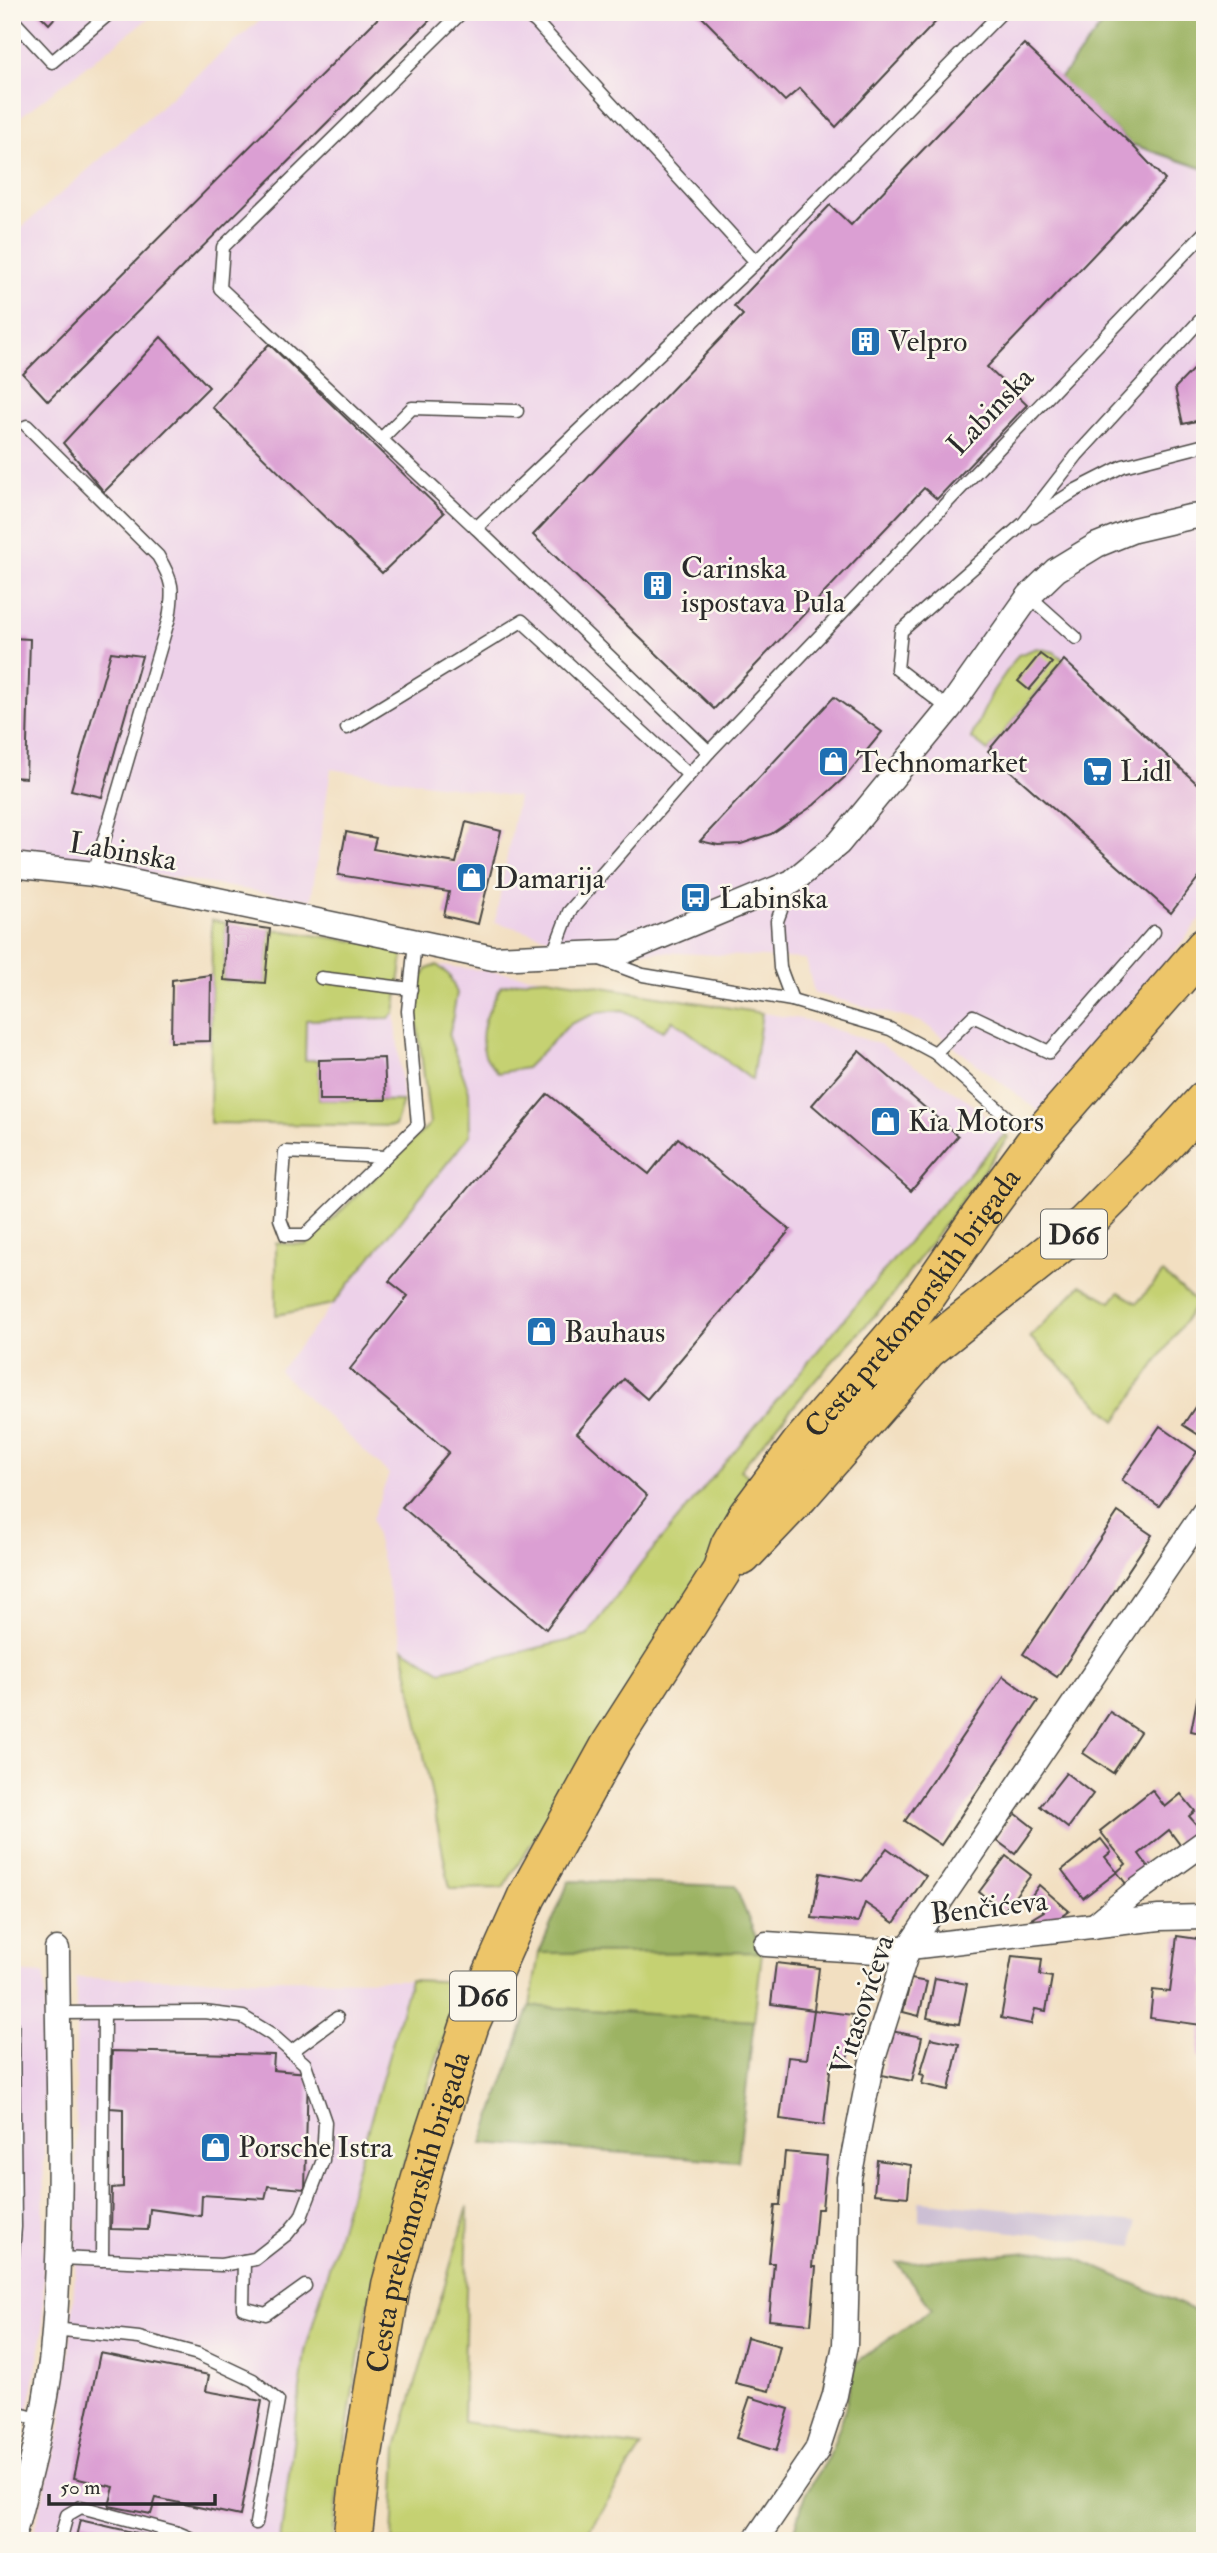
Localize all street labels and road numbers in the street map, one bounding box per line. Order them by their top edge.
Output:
street label: Labinska [939,359,1042,463]
street label: Labinska [66,824,180,879]
street label: Cesta prekomorskih brigada [797,1160,1029,1446]
road number: D66 [1041,1210,1107,1258]
street label: Benčićeva [929,1882,1050,1933]
street label: Vitasovićeva [822,1929,903,2080]
road number: D66 [450,1972,516,2021]
street label: Cesta prekomorskih brigada [359,2046,479,2376]

